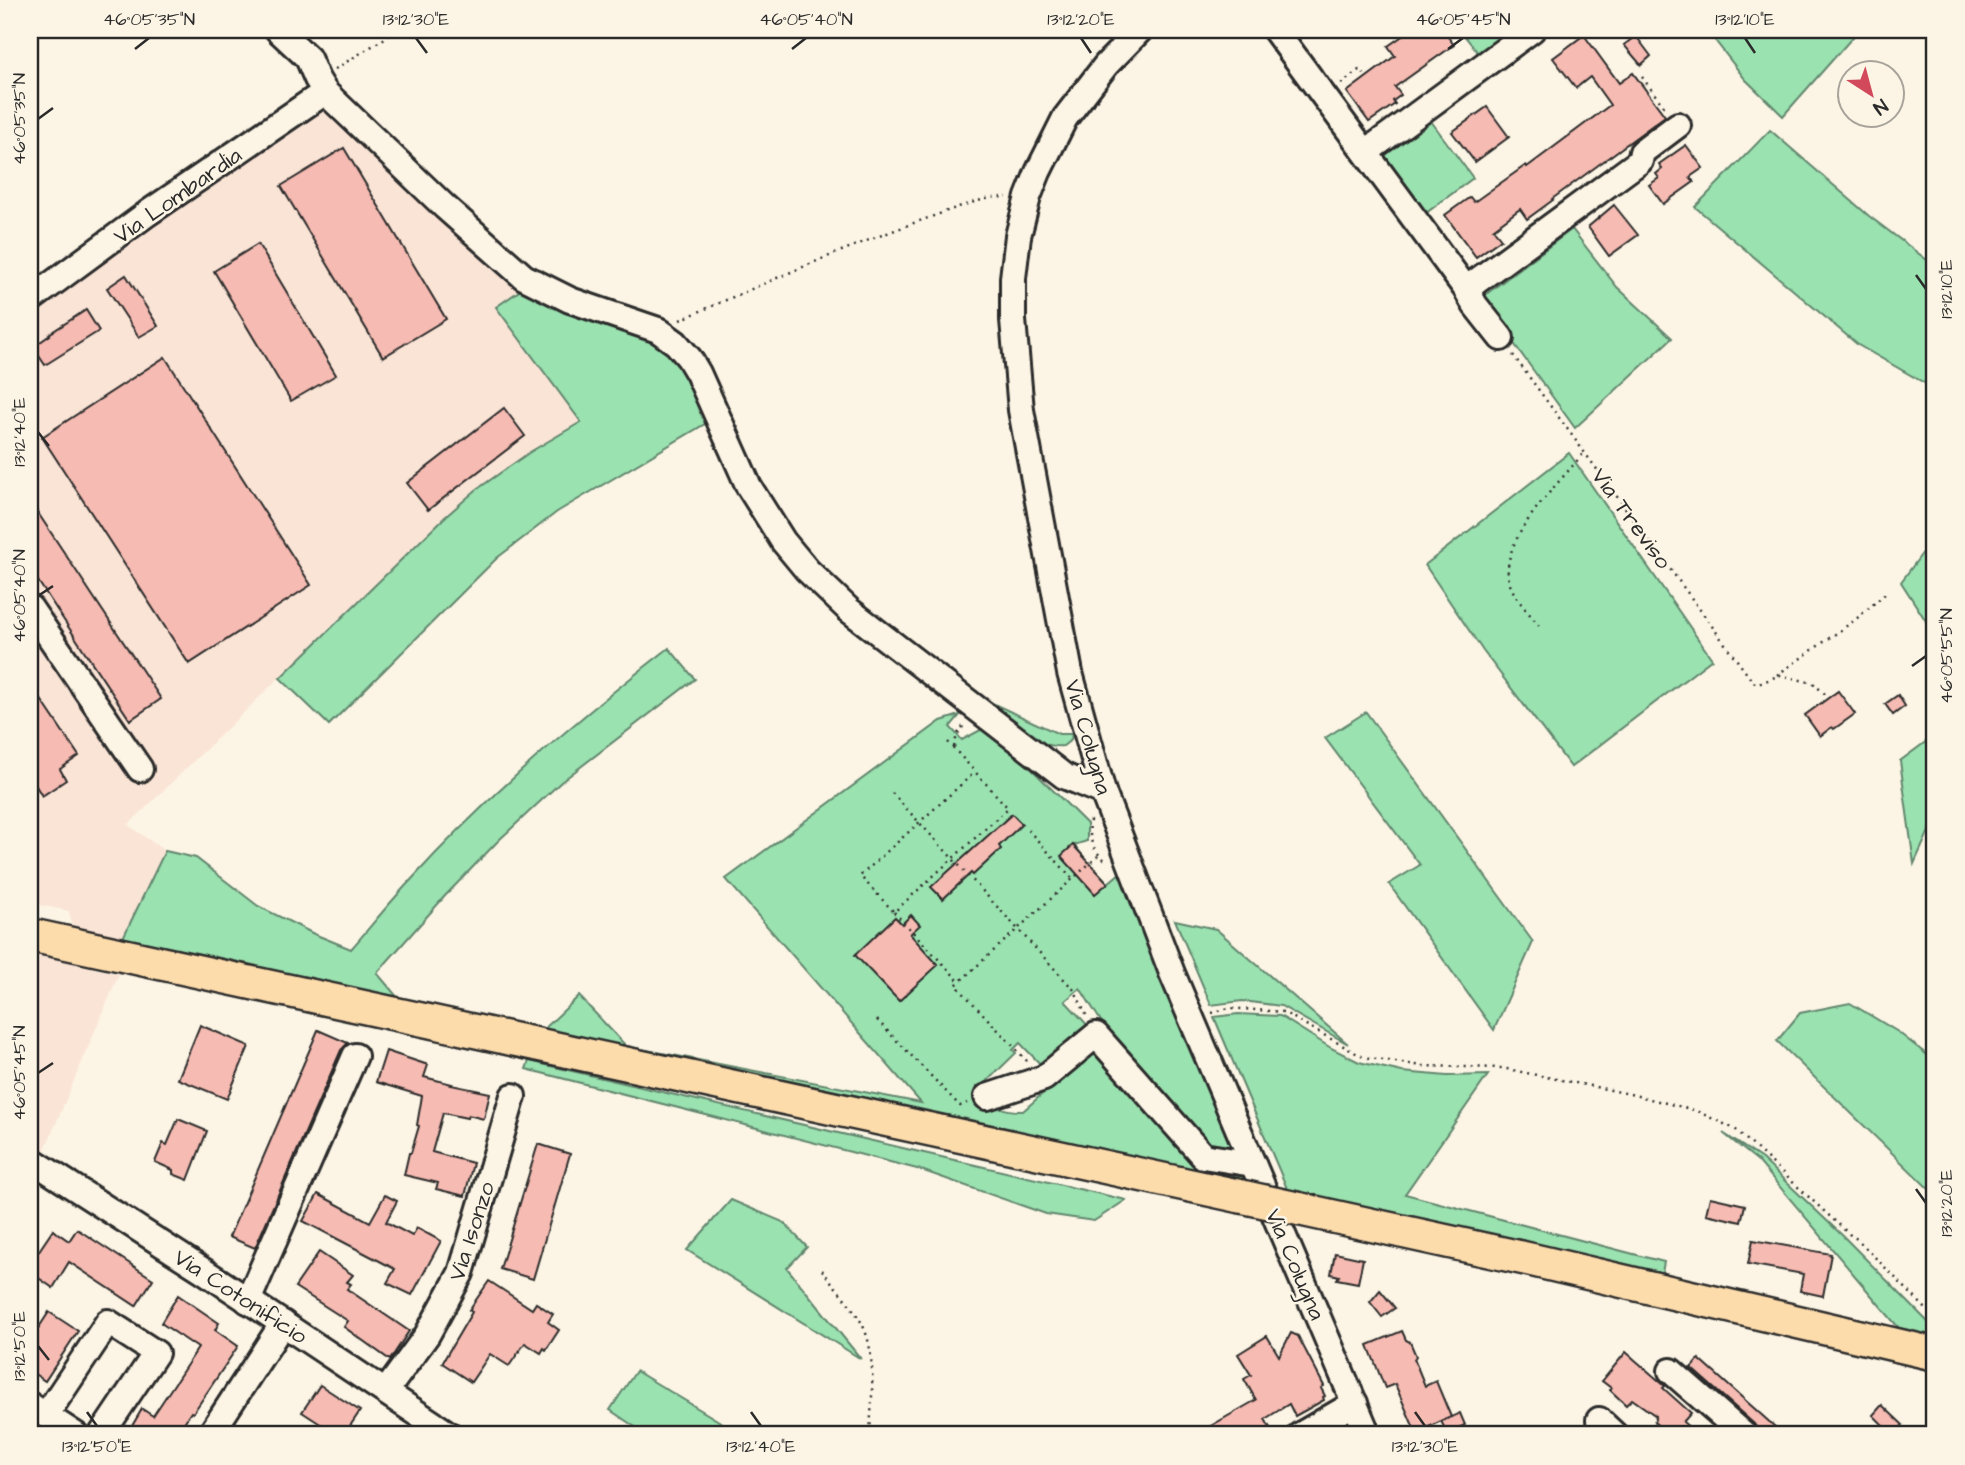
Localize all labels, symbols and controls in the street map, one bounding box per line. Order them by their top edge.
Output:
text: 46°05'35"N [103,7,195,32]
text: 13°12'30"E [383,7,450,32]
text: 46°05'40"N [759,7,853,32]
text: 13°12'20"E [1047,7,1115,32]
text: 46°05'45"N [1415,7,1511,32]
text: 13°12'10"E [1715,7,1775,32]
north arrow [1836,60,1906,130]
text: 46°05'35"N [7,73,32,165]
text: N [1867,92,1893,121]
street label: Via Lombardia [107,140,248,252]
text: 13°12'10"E [1934,259,1959,319]
text: 13°12'40"E [7,397,32,467]
street label: Via Treviso [1584,461,1679,576]
text: 46°05'40"N [7,549,32,643]
text: 46°05'55"N [1934,608,1959,704]
street label: Via Colugna [1055,676,1120,799]
text: 46°05'45"N [7,1025,32,1121]
text: 13°12'20"E [1934,1169,1959,1237]
street label: Via Isonzo [441,1178,503,1285]
street label: Via Colugna [1256,1204,1333,1326]
street label: Via Cotonificio [167,1242,314,1352]
text: 13°12'50"E [7,1311,32,1381]
text: 13°12'50"E [62,1434,132,1459]
text: 13°12'40"E [726,1434,796,1459]
text: 13°12'30"E [1392,1434,1459,1459]

